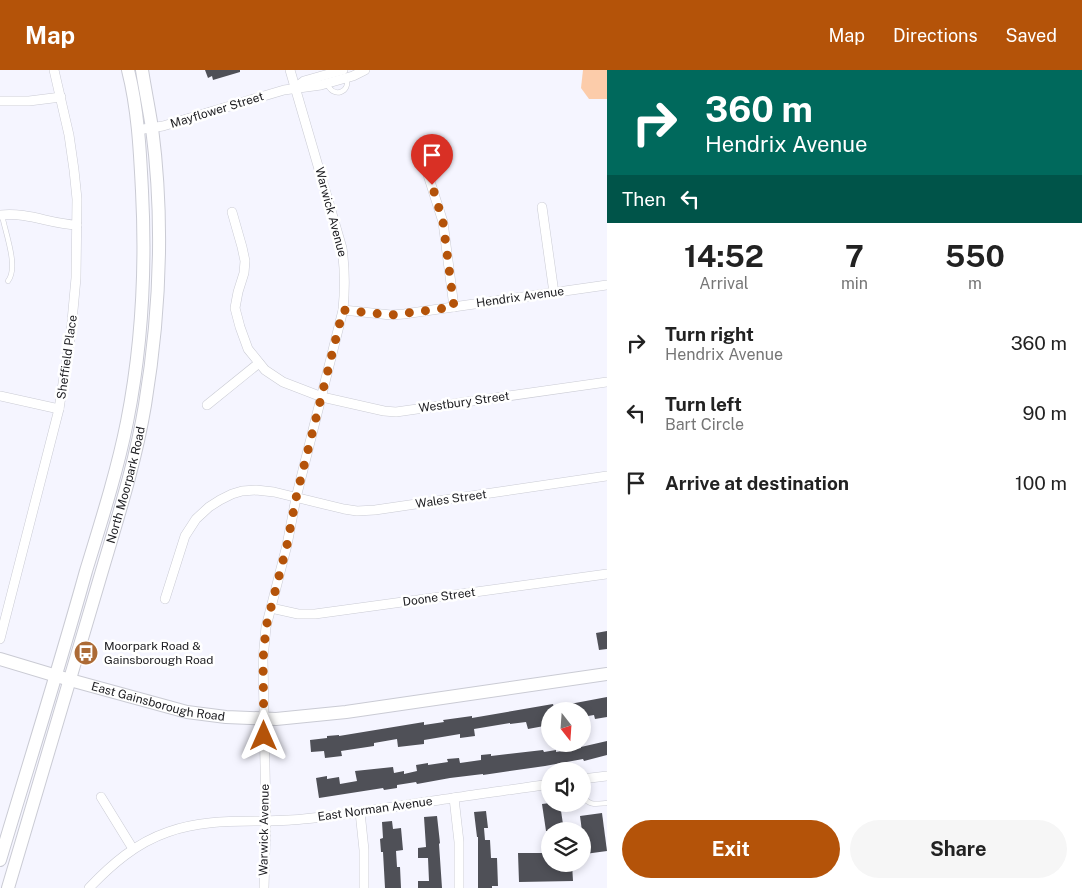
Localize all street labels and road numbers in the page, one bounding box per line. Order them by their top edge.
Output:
street label: Mayflower Street [169,89,266,131]
street label: Warwick Avenue [312,166,350,258]
street label: Hendrix Avenue [475,284,565,310]
street label: Sheffield Place [54,314,80,400]
street label: Westbury Street [418,389,511,415]
street label: North Moorpark Road [104,425,148,545]
street label: Wales Street [415,487,488,511]
street label: Doone Street [402,585,477,609]
street label: East Gainsborough Road [90,679,226,724]
street label: Warwick Avenue [256,784,272,876]
street label: East Norman Avenue [317,794,434,824]

